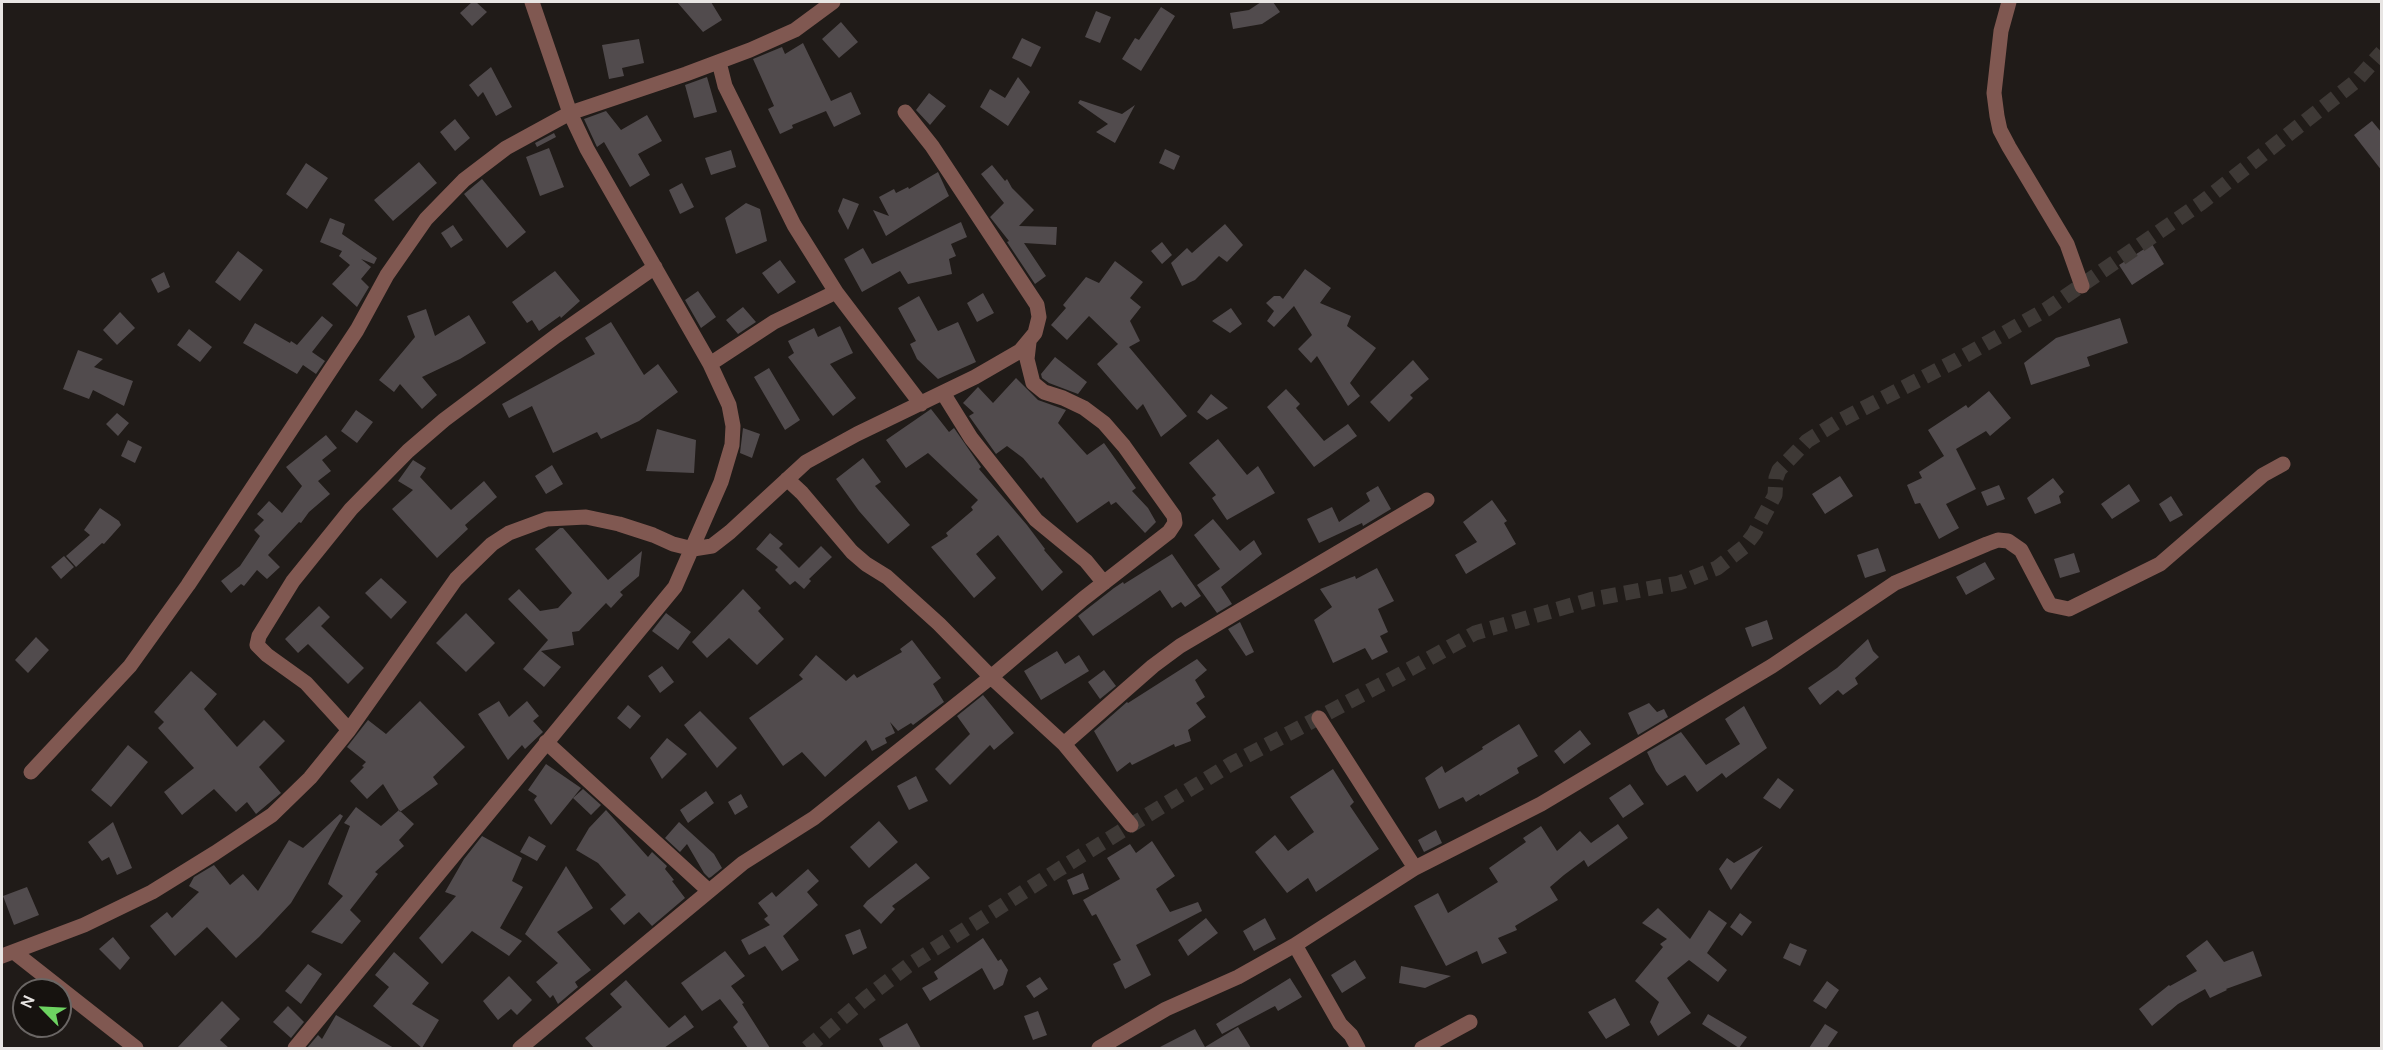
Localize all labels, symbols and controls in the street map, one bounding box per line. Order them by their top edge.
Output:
north arrow [12,978,72,1038]
text: N [15,992,40,1011]

